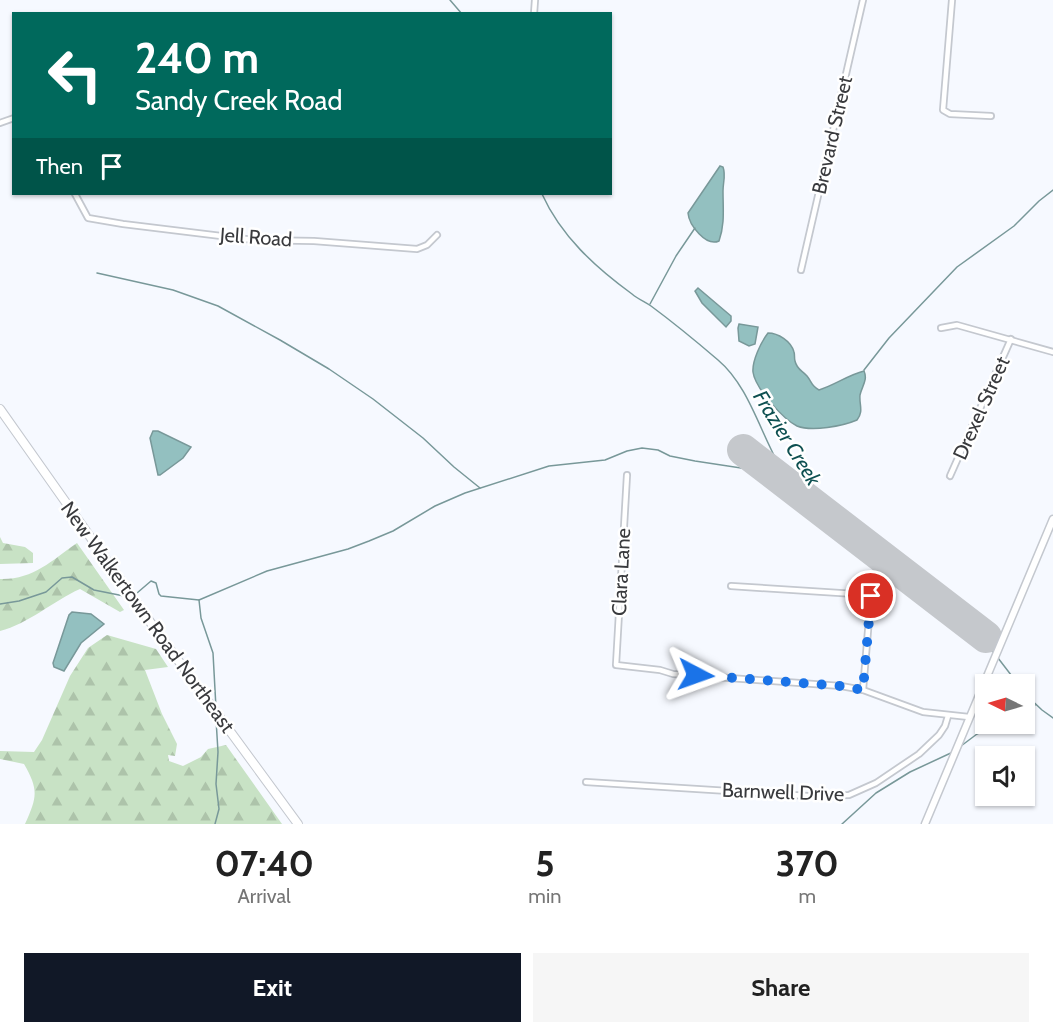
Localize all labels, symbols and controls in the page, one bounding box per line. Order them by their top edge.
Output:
text: 240 m [135,32,259,84]
icon: left [36,36,114,114]
street label: Brevard Street [807,73,857,196]
text: Sandy Creek Road [135,84,343,117]
icon: arrive [95,150,128,183]
text: Then [36,153,83,180]
street label: Jell Road [218,222,293,251]
street label: Drexel Street [948,352,1015,463]
water label: Frazier Creek [748,385,827,491]
street label: New Walkertown Road Northeast [56,497,240,737]
street label: Clara Lane [607,527,635,617]
pin [845,570,896,621]
icon: arrive [854,579,887,612]
position arrow [664,643,728,707]
north arrow [975,674,1035,734]
map controls [975,674,1035,806]
button: sound [975,746,1035,806]
street label: Barnwell Drive [721,778,845,806]
text: 07:40 [214,841,314,885]
text: 5 [535,841,555,885]
text: 370 [776,841,839,885]
text: Arrival [238,884,291,908]
text: min [528,884,561,908]
text: m [798,884,816,908]
button: Exit [24,953,521,1022]
button: Share [533,953,1029,1022]

